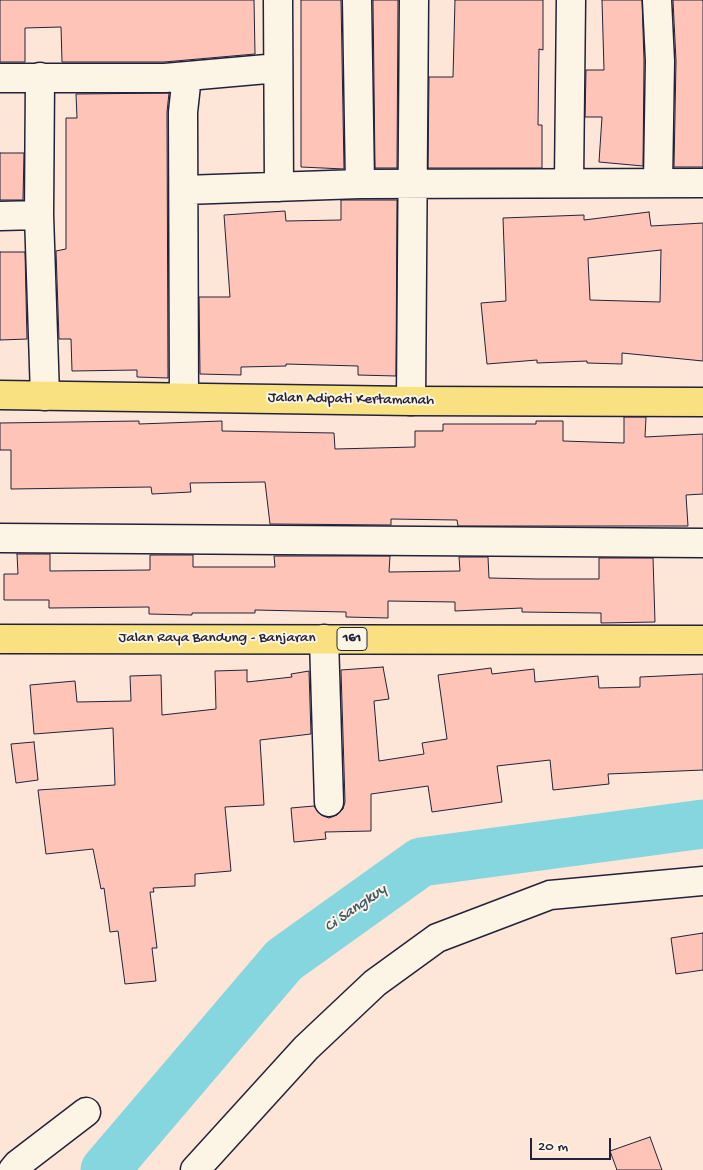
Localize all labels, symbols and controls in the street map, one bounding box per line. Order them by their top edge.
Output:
street label: Jalan Adipati Kertamanah [268,390,434,410]
road number: 161 [337,628,367,650]
street label: Jalan Raya Bandung - Banjaran [118,630,316,648]
water label: Ci Sangkuy [321,881,391,937]
scale bar [533,1128,614,1160]
text: 20 m [538,1138,568,1156]

